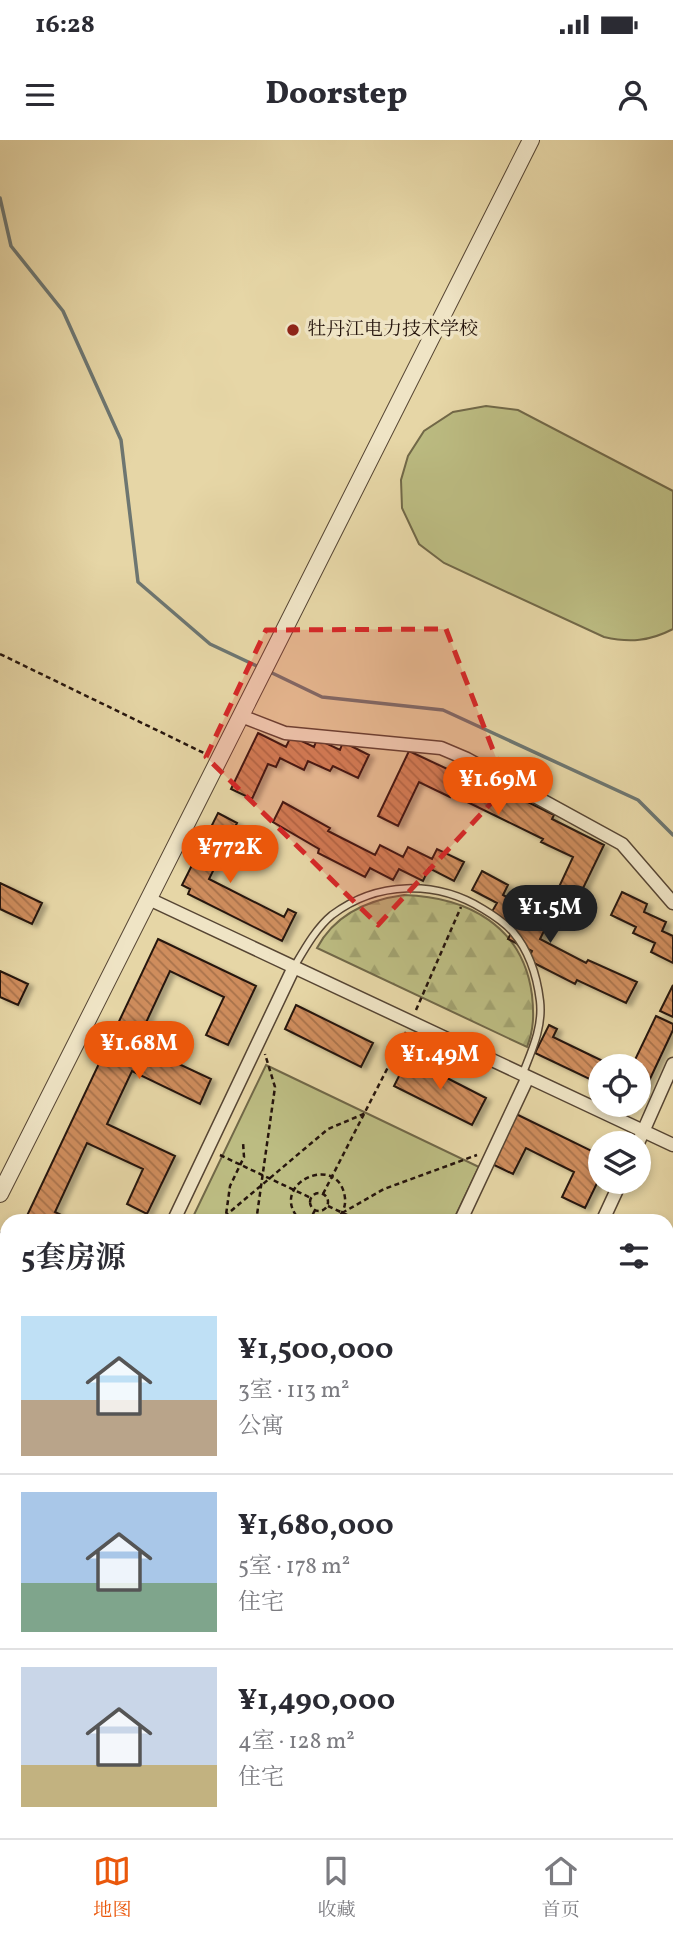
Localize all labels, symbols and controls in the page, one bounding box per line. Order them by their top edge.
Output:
text: 16:28 [35,7,95,43]
text: Doorstep [266,73,407,117]
icon: menu [21,76,59,114]
icon: person [614,76,652,114]
place label: 牡丹江电力技术学校 [307,317,478,343]
marker: 牡丹江电力技术学校 [285,322,301,338]
pin: ¥1.69M [441,758,555,817]
text: ¥1.69M [459,764,537,796]
pin: ¥772K [181,826,279,885]
text: ¥772K [198,832,262,864]
pin: ¥1.5M [501,886,599,945]
text: ¥1.5M [518,892,582,924]
pin: ¥1.68M [82,1021,196,1081]
text: ¥1.68M [100,1028,178,1060]
pin: ¥1.49M [383,1032,497,1092]
text: ¥1.49M [401,1039,479,1071]
map controls [588,1054,651,1194]
button: locate [588,1054,651,1117]
button: layers [588,1131,651,1194]
icon: filters [615,1237,653,1275]
text: 5套房源 [21,1238,125,1280]
text: ¥1,500,000 [238,1329,393,1371]
icon: home [77,1344,161,1428]
text: 3室 · 113 m² [238,1375,350,1407]
text: 公寓 [238,1411,284,1443]
text: ¥1,680,000 [238,1505,394,1547]
icon: home [77,1520,161,1604]
text: 5室 · 178 m² [238,1551,350,1583]
text: 住宅 [238,1587,284,1619]
text: ¥1,490,000 [238,1680,395,1722]
icon: home [77,1695,161,1779]
text: 4室 · 128 m² [238,1726,355,1758]
text: 住宅 [238,1762,284,1794]
tab: 地图 [93,1852,131,1924]
tab: 收藏 [317,1852,356,1924]
tab: 首页 [542,1852,580,1924]

